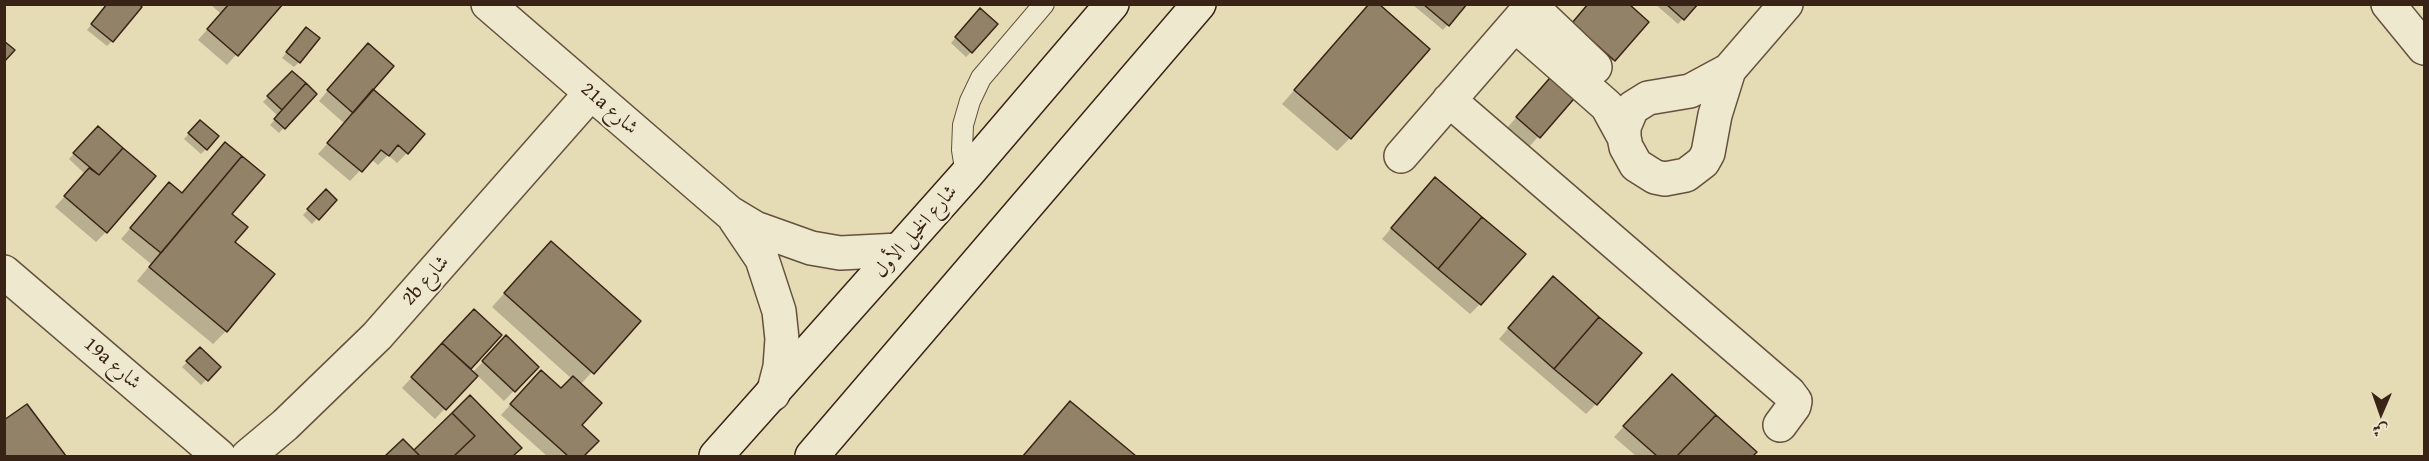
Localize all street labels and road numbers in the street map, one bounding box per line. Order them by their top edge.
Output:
street label: 21a شارع [576,78,642,140]
street label: شارع الخيل الأول [869,181,963,283]
street label: 2b شارع [397,251,455,311]
street label: 19a شارع [79,333,145,395]

